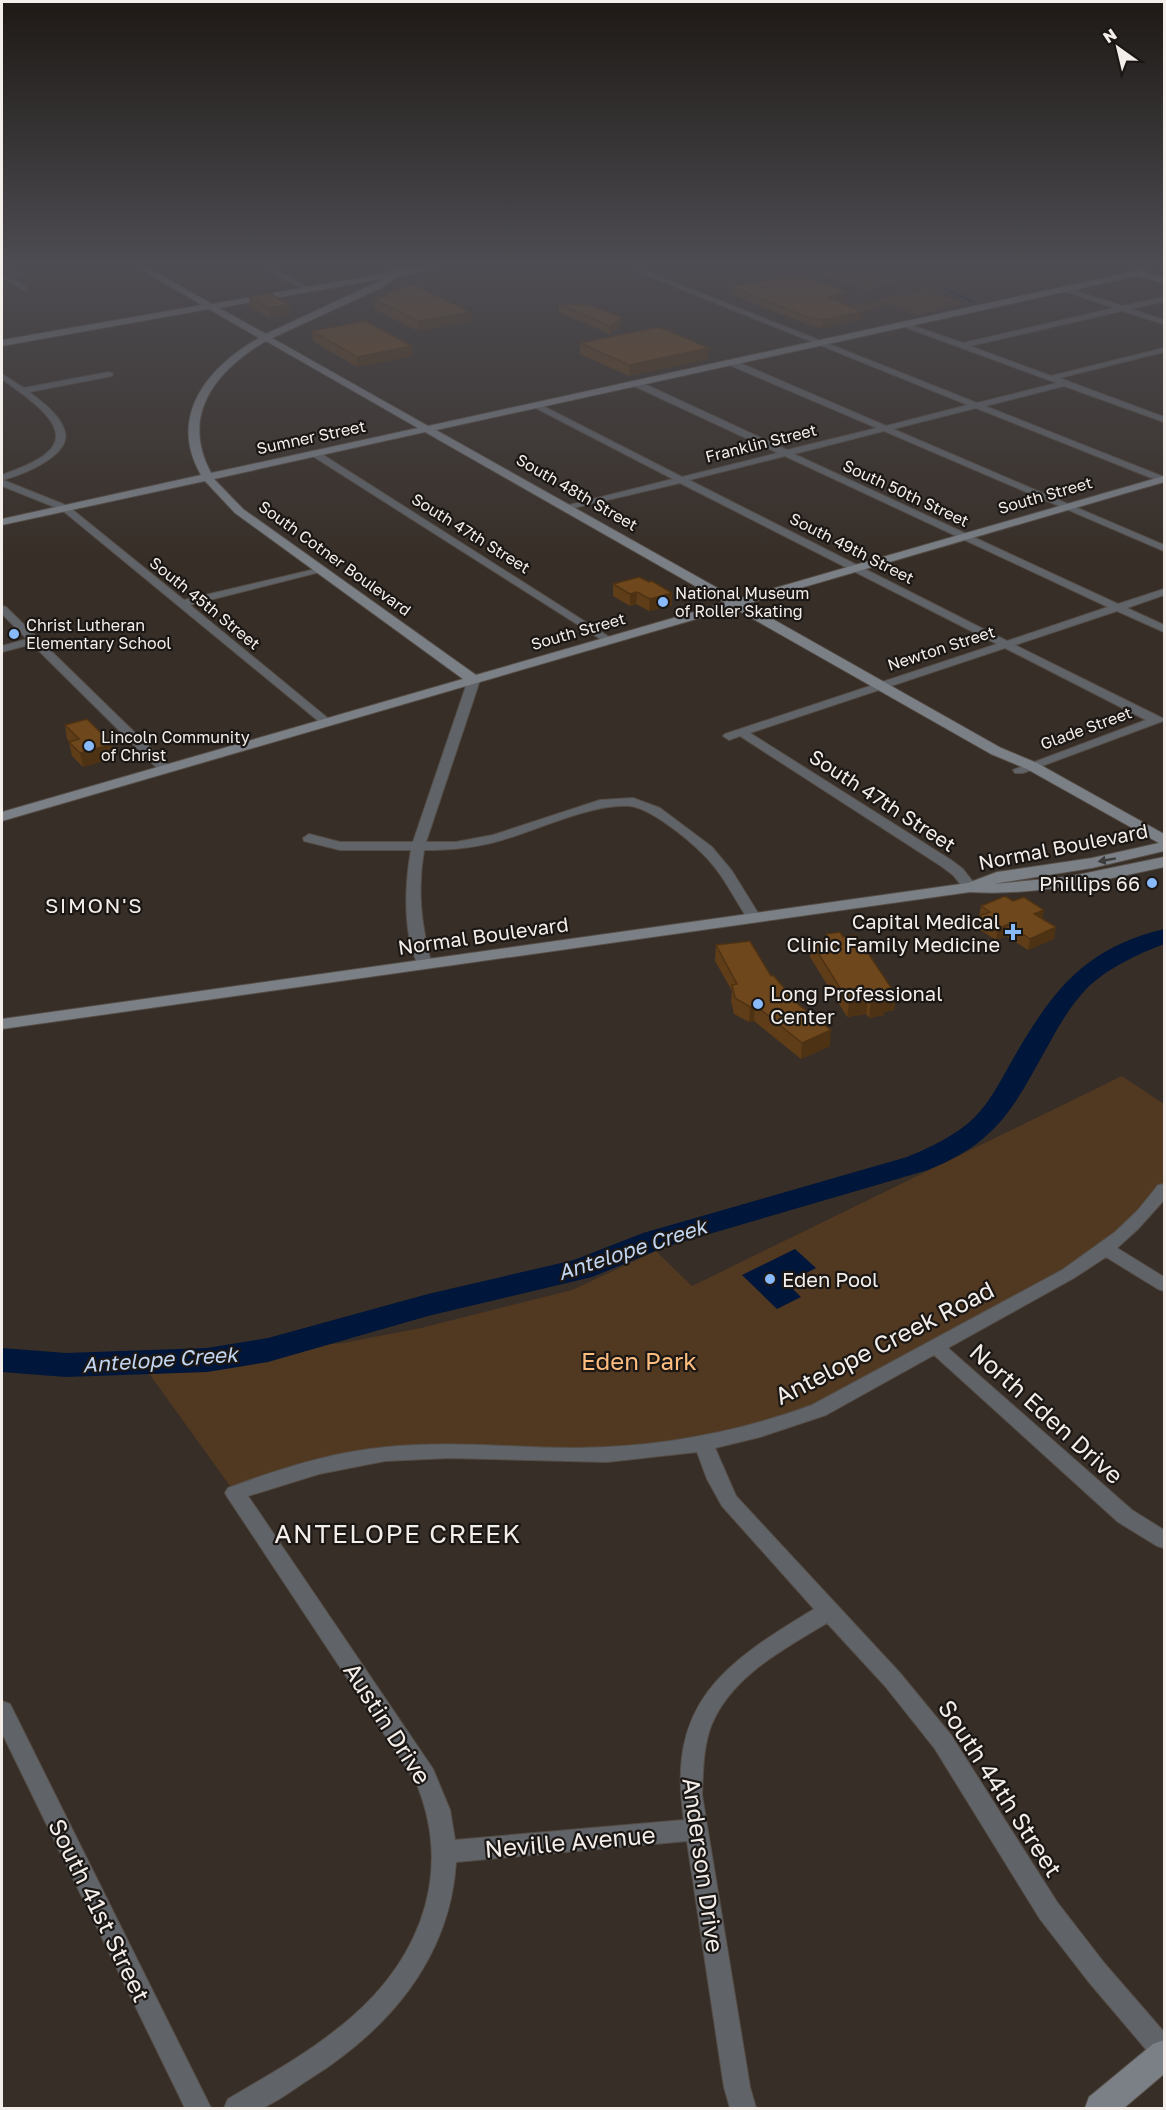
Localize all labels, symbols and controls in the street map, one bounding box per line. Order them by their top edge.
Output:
north arrow [1088,18,1148,78]
text: N [1099,24,1120,47]
street label: Sumner Street [255,416,367,458]
street label: Franklin Street [703,419,819,467]
street label: South 48th Street [513,449,641,535]
street label: South 50th Street [840,455,972,531]
street label: South Street [996,472,1094,518]
street label: South 47th Street [408,489,534,577]
street label: South Cotner Boulevard [255,496,415,620]
street label: South 49th Street [787,508,917,588]
street label: South 45th Street [146,552,264,654]
place label: National Museum of Roller Skating [675,583,809,621]
marker: National Museum of Roller Skating [656,595,670,609]
street label: South Street [529,608,627,654]
place label: Christ Lutheran Elementary School [26,615,171,653]
street label: Newton Street [885,621,997,675]
marker: Christ Lutheran Elementary School [7,627,21,641]
street label: Glade Street [1038,702,1134,754]
place label: Lincoln Community of Christ [101,727,250,765]
marker: Lincoln Community of Christ [82,739,96,753]
street label: South 47th Street [805,744,961,856]
street label: Normal Boulevard [976,818,1150,874]
one-way arrow [1098,856,1117,865]
place label: Phillips 66 [1039,871,1140,895]
marker: Phillips 66 [1145,876,1159,890]
district label: SIMON'S [45,892,143,918]
place label: Capital Medical Clinic Family Medicine [786,909,1000,956]
street label: Normal Boulevard [396,911,570,959]
marker: Capital Medical Clinic Family Medicine [1004,923,1022,941]
place label: Long Professional Center [770,981,943,1028]
marker: Long Professional Center [751,997,765,1011]
water label: Antelope Creek [554,1212,712,1285]
place label: Eden Pool [782,1267,879,1291]
marker: Eden Pool [763,1272,777,1286]
street label: Antelope Creek Road [769,1274,999,1410]
street label: North Eden Drive [964,1337,1130,1489]
water label: Antelope Creek [82,1340,240,1377]
park label: Eden Park [581,1346,697,1375]
district label: ANTELOPE CREEK [274,1518,522,1549]
street label: Austin Drive [338,1657,438,1789]
street label: South 44th Street [933,1694,1069,1882]
street label: Anderson Drive [677,1776,731,1954]
street label: South 41st Street [43,1814,157,2006]
street label: Neville Avenue [483,1819,657,1863]

